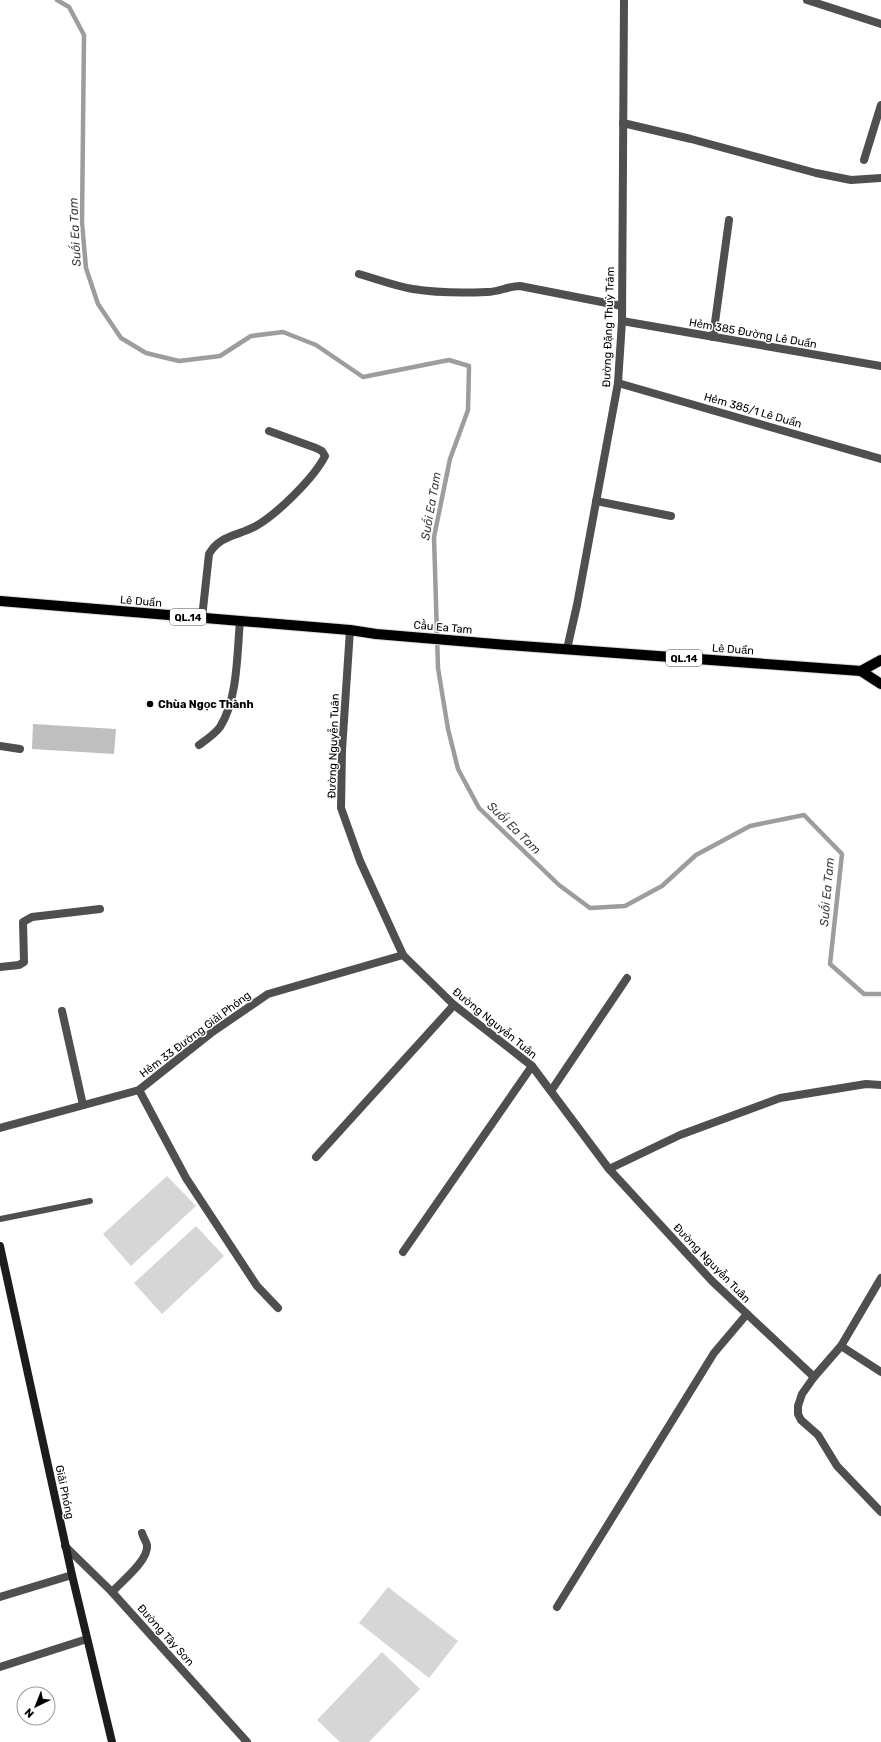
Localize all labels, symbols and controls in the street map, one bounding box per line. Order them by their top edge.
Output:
water label: Suối Ea Tam [66,197,84,267]
street label: Đường Đặng Thuỳ Trâm [600,266,617,388]
street label: Hẻm 385 Đường Lê Duẩn [688,316,818,351]
street label: Hẻm 385/1 Lê Duẩn [702,390,803,431]
water label: Suối Ea Tam [418,470,444,541]
street label: Lê Duẩn [120,593,162,610]
road number: QL.14 [170,609,206,625]
street label: Cầu Ea Tam [413,617,473,637]
street label: Lê Duẩn [712,642,754,657]
road number: QL.14 [666,650,702,666]
street label: Đường Nguyễn Tuân [325,693,342,799]
place label: Chùa Ngọc Thành [158,698,254,711]
marker: Chùa Ngọc Thành [145,699,155,709]
water label: Suối Ea Tam [484,799,544,857]
water label: Suối Ea Tam [816,857,837,927]
street label: Đường Nguyễn Tuân [450,985,540,1061]
street label: Hẻm 33 Đường Giải Phóng [137,988,253,1080]
street label: Đường Nguyễn Tuân [670,1221,753,1306]
street label: Giải Phóng [52,1464,77,1520]
street label: Đường Tây Sơn [135,1602,197,1669]
north arrow [16,1686,56,1726]
text: N [22,1705,37,1720]

